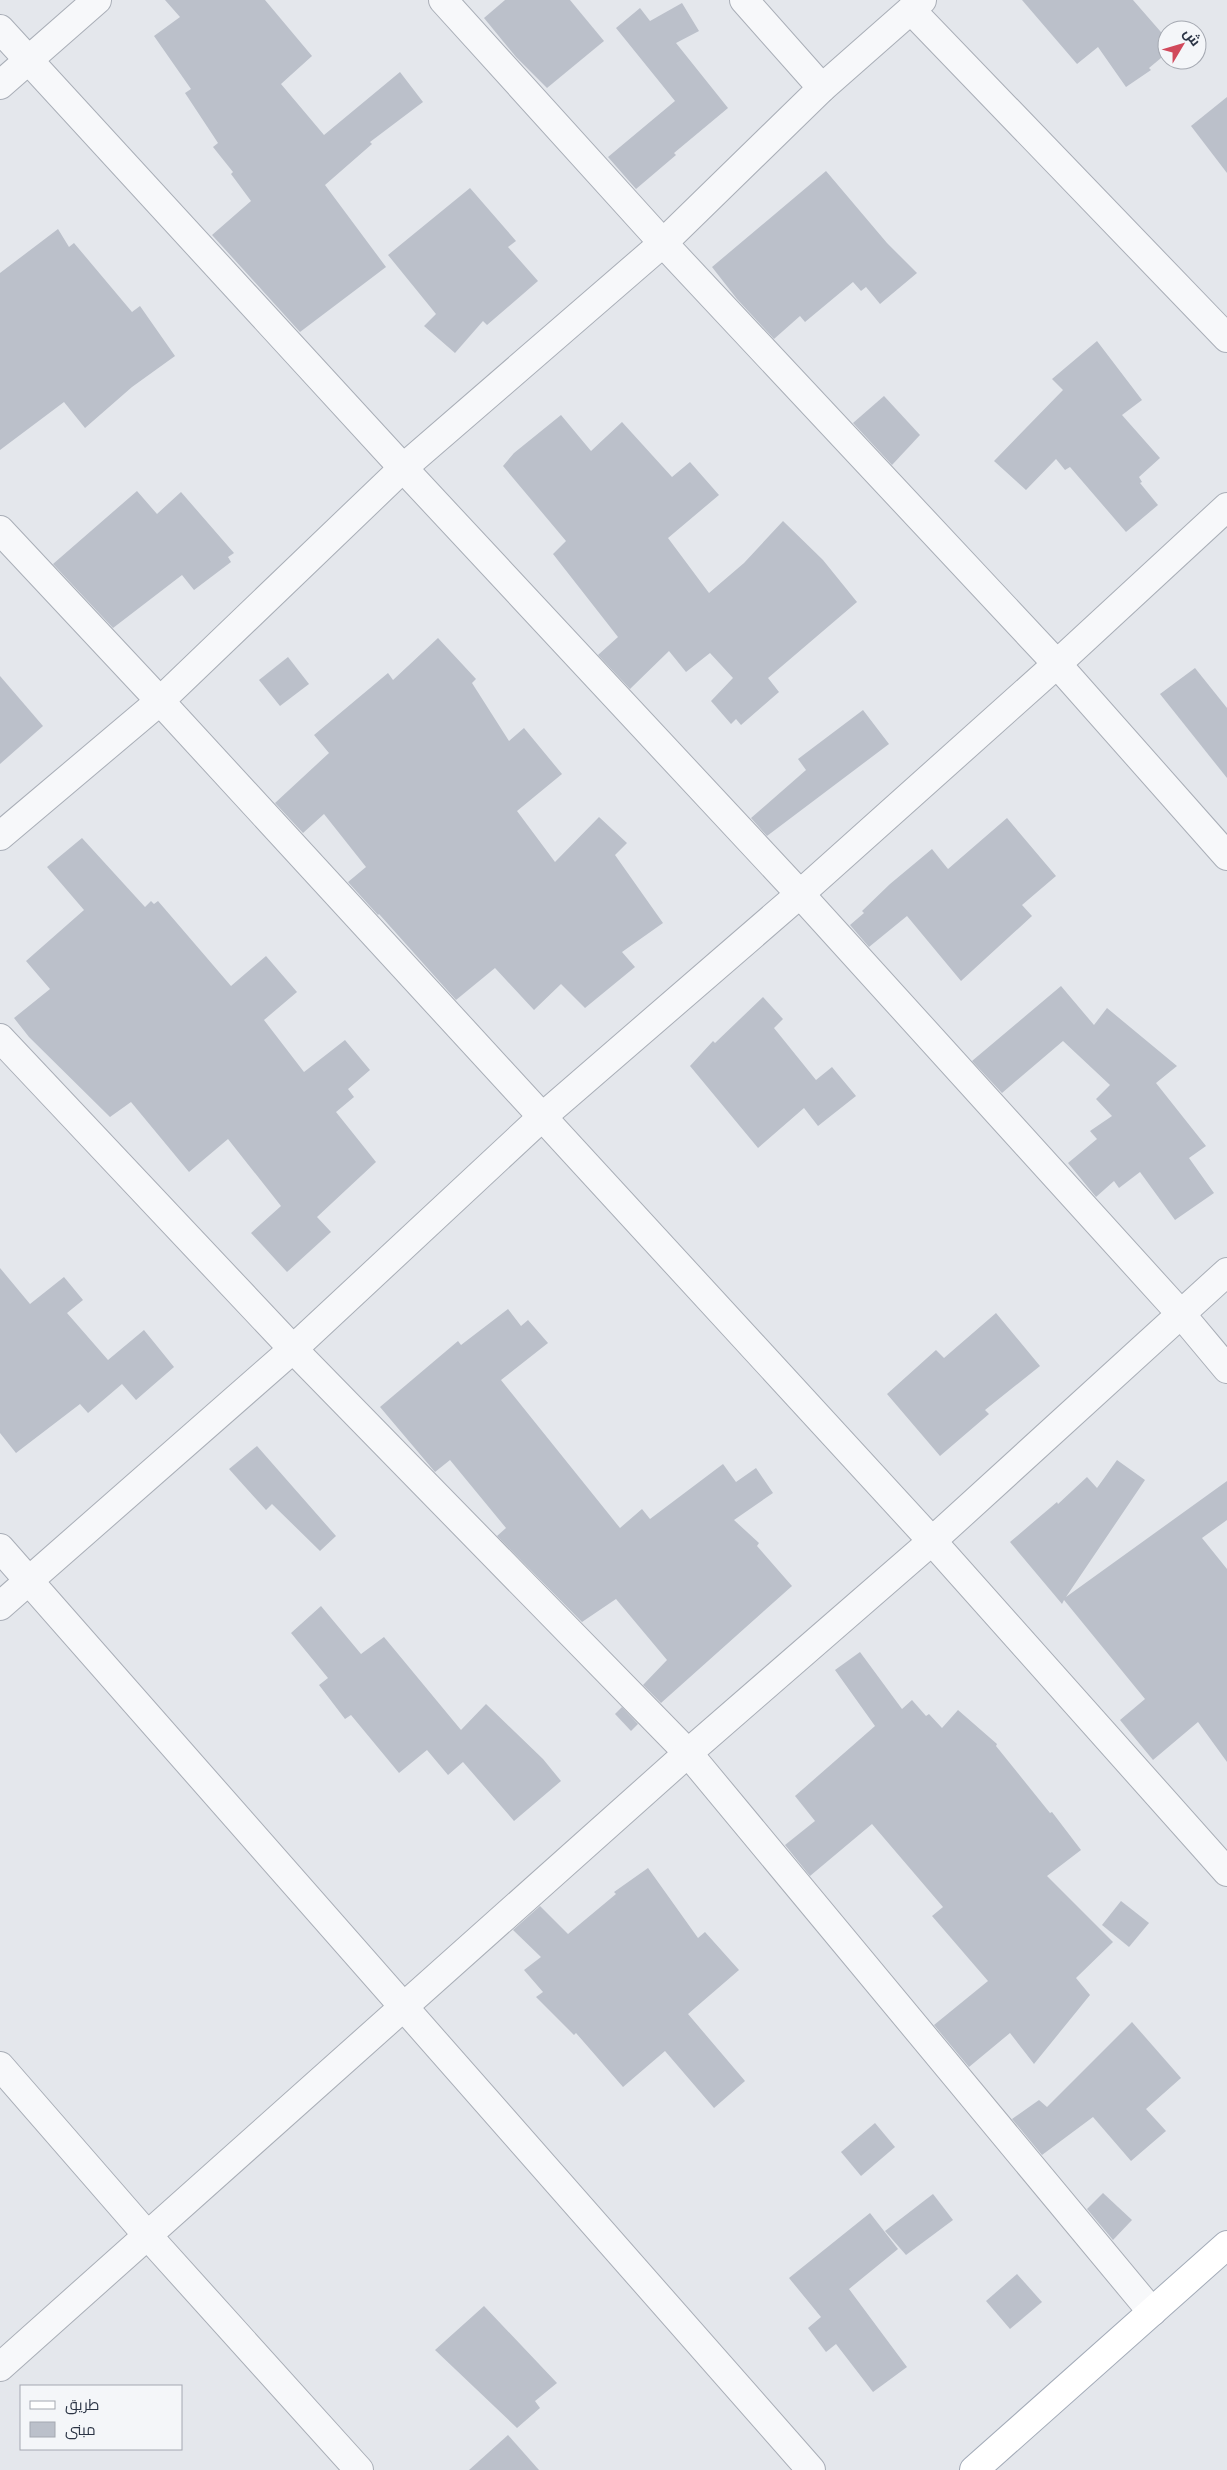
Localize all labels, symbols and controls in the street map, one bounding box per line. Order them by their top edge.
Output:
north arrow [1157,20,1207,70]
text: ش [1179,25,1204,50]
legend [20,2385,182,2450]
text: طريق [65,2397,99,2416]
text: مبنى [65,2422,96,2441]

